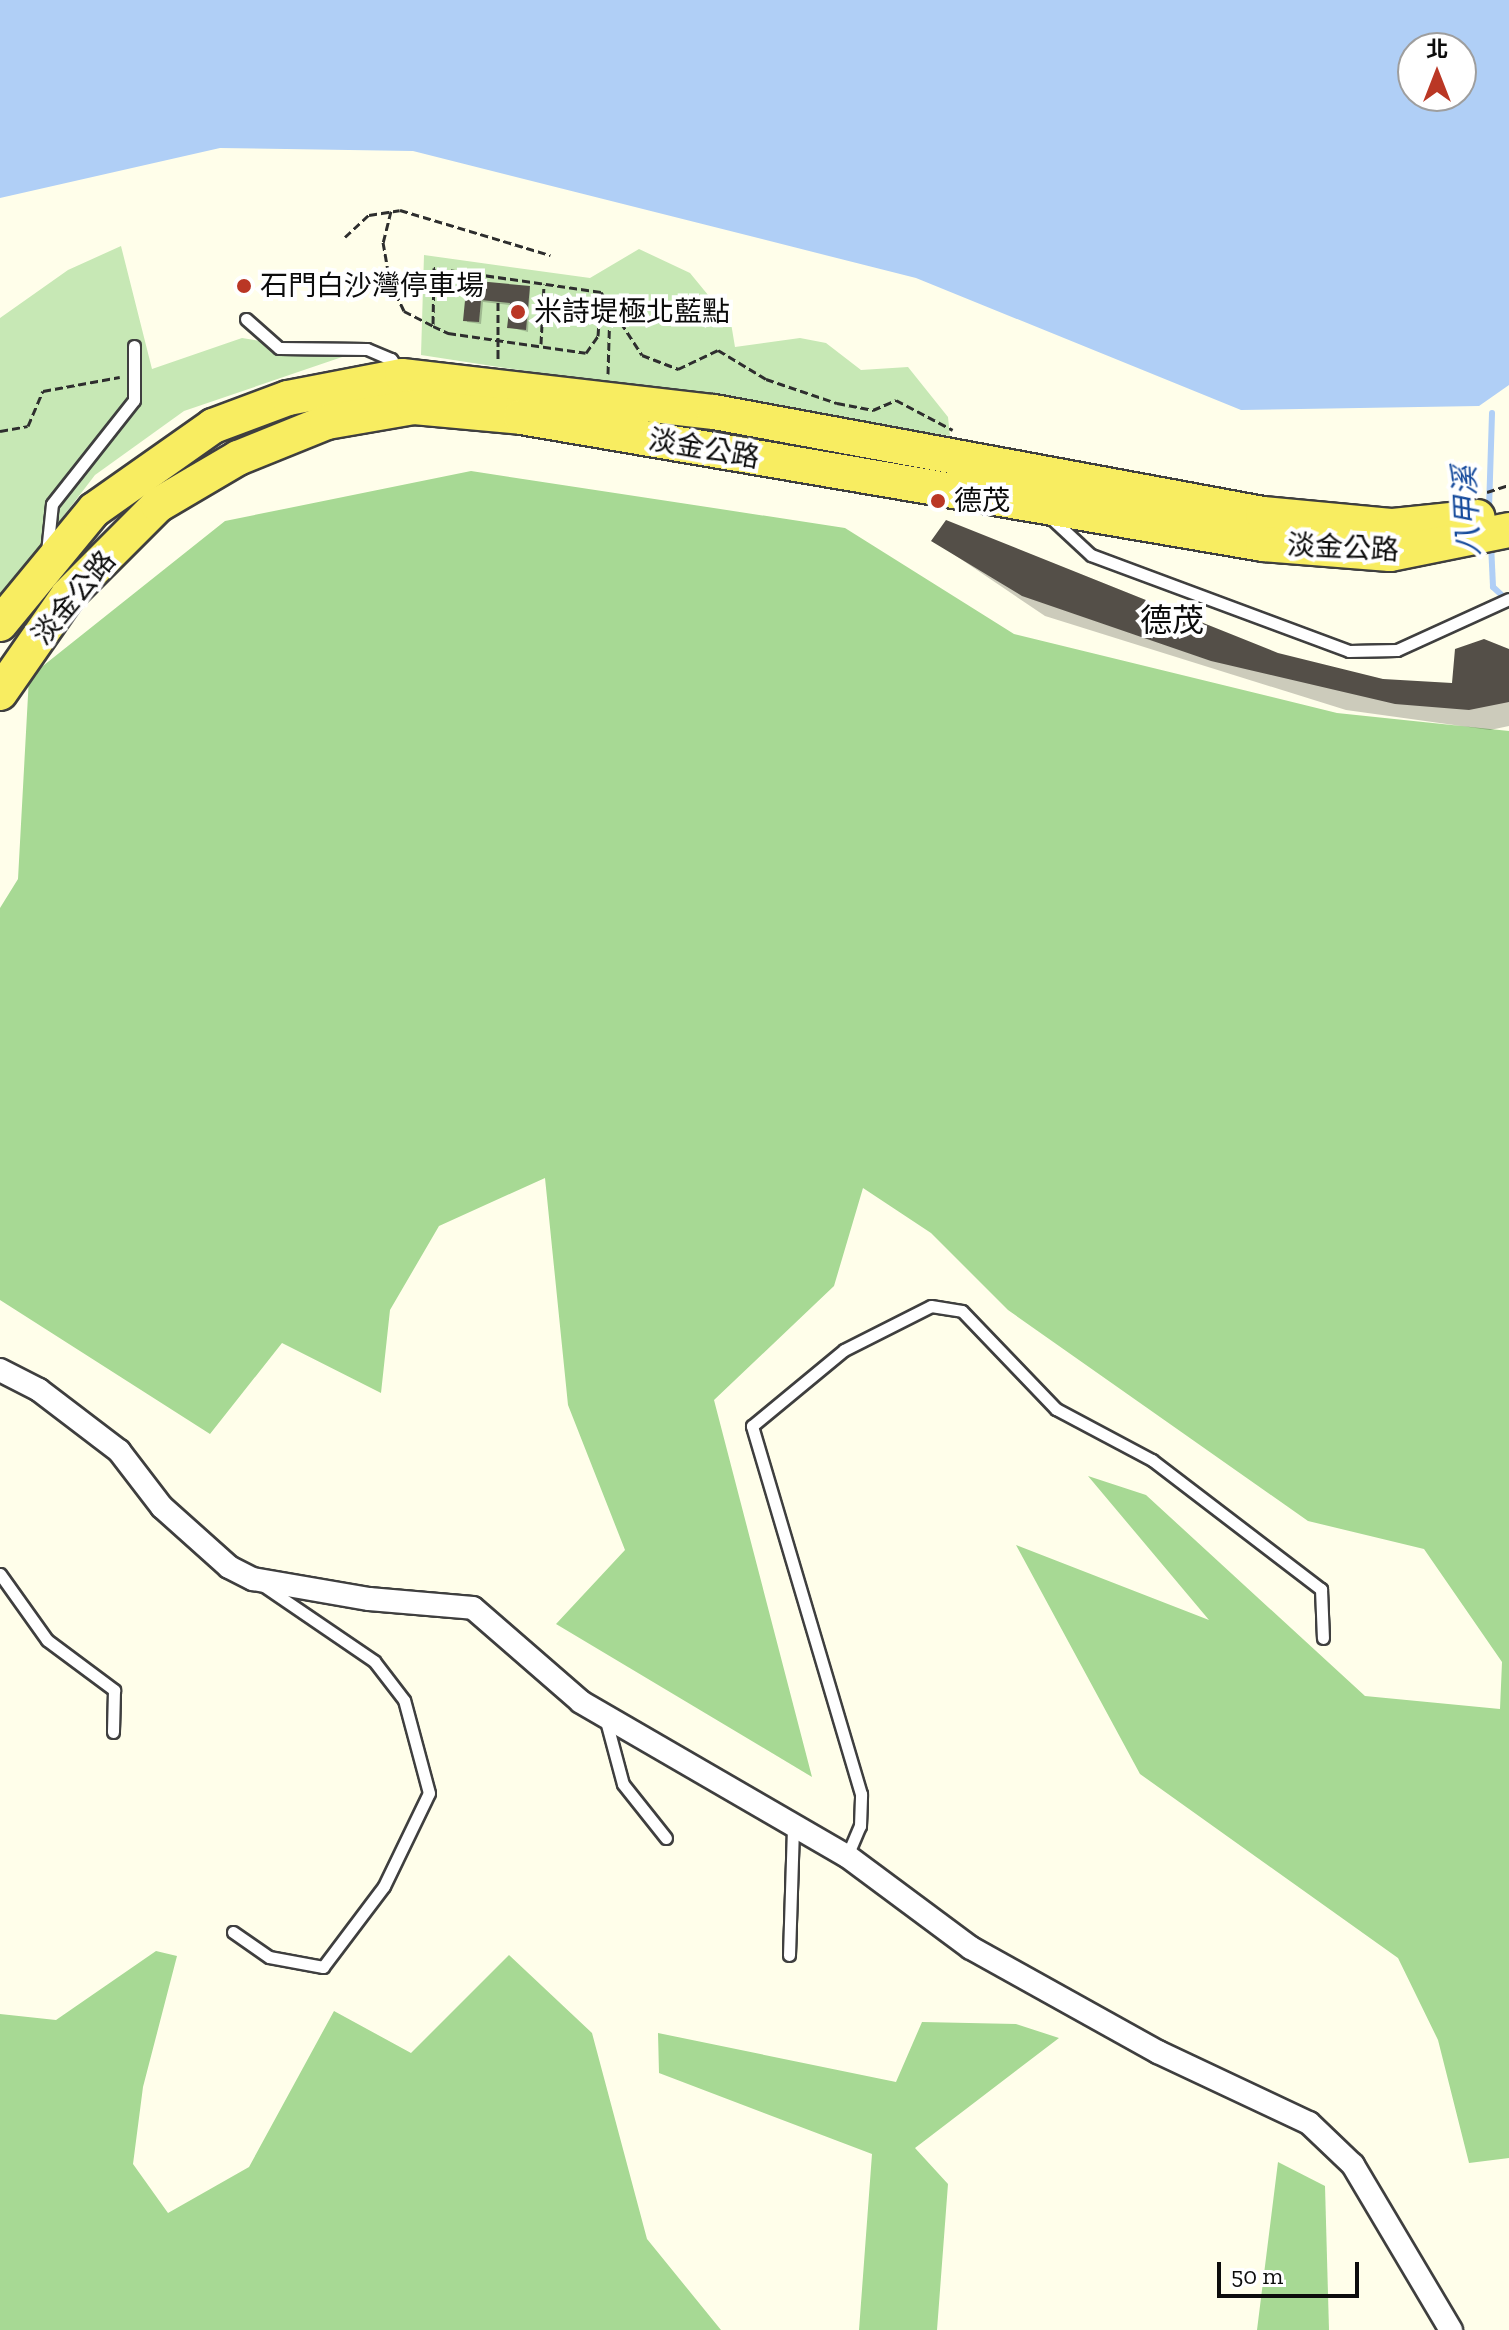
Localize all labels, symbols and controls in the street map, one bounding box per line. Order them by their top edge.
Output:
north arrow [1397,32,1477,112]
text: 北 [1426,36,1448,63]
place label: 石門白沙灣停車場 [260,269,484,303]
marker: 石門白沙灣停車場 [235,277,253,295]
place label: 米詩堤極北藍點 [534,295,730,329]
marker: 米詩堤極北藍點 [509,303,527,321]
street label: 淡金公路 [646,423,762,475]
water label: 八甲溪 [1447,465,1487,557]
place label: 德茂 [954,484,1010,518]
marker: 德茂 [929,492,947,510]
street label: 淡金公路 [1286,528,1400,568]
street label: 淡金公路 [25,544,123,652]
district label: 德茂 [1140,601,1204,639]
scale bar [1221,2246,1363,2296]
text: 50 m [1231,2261,1283,2290]

